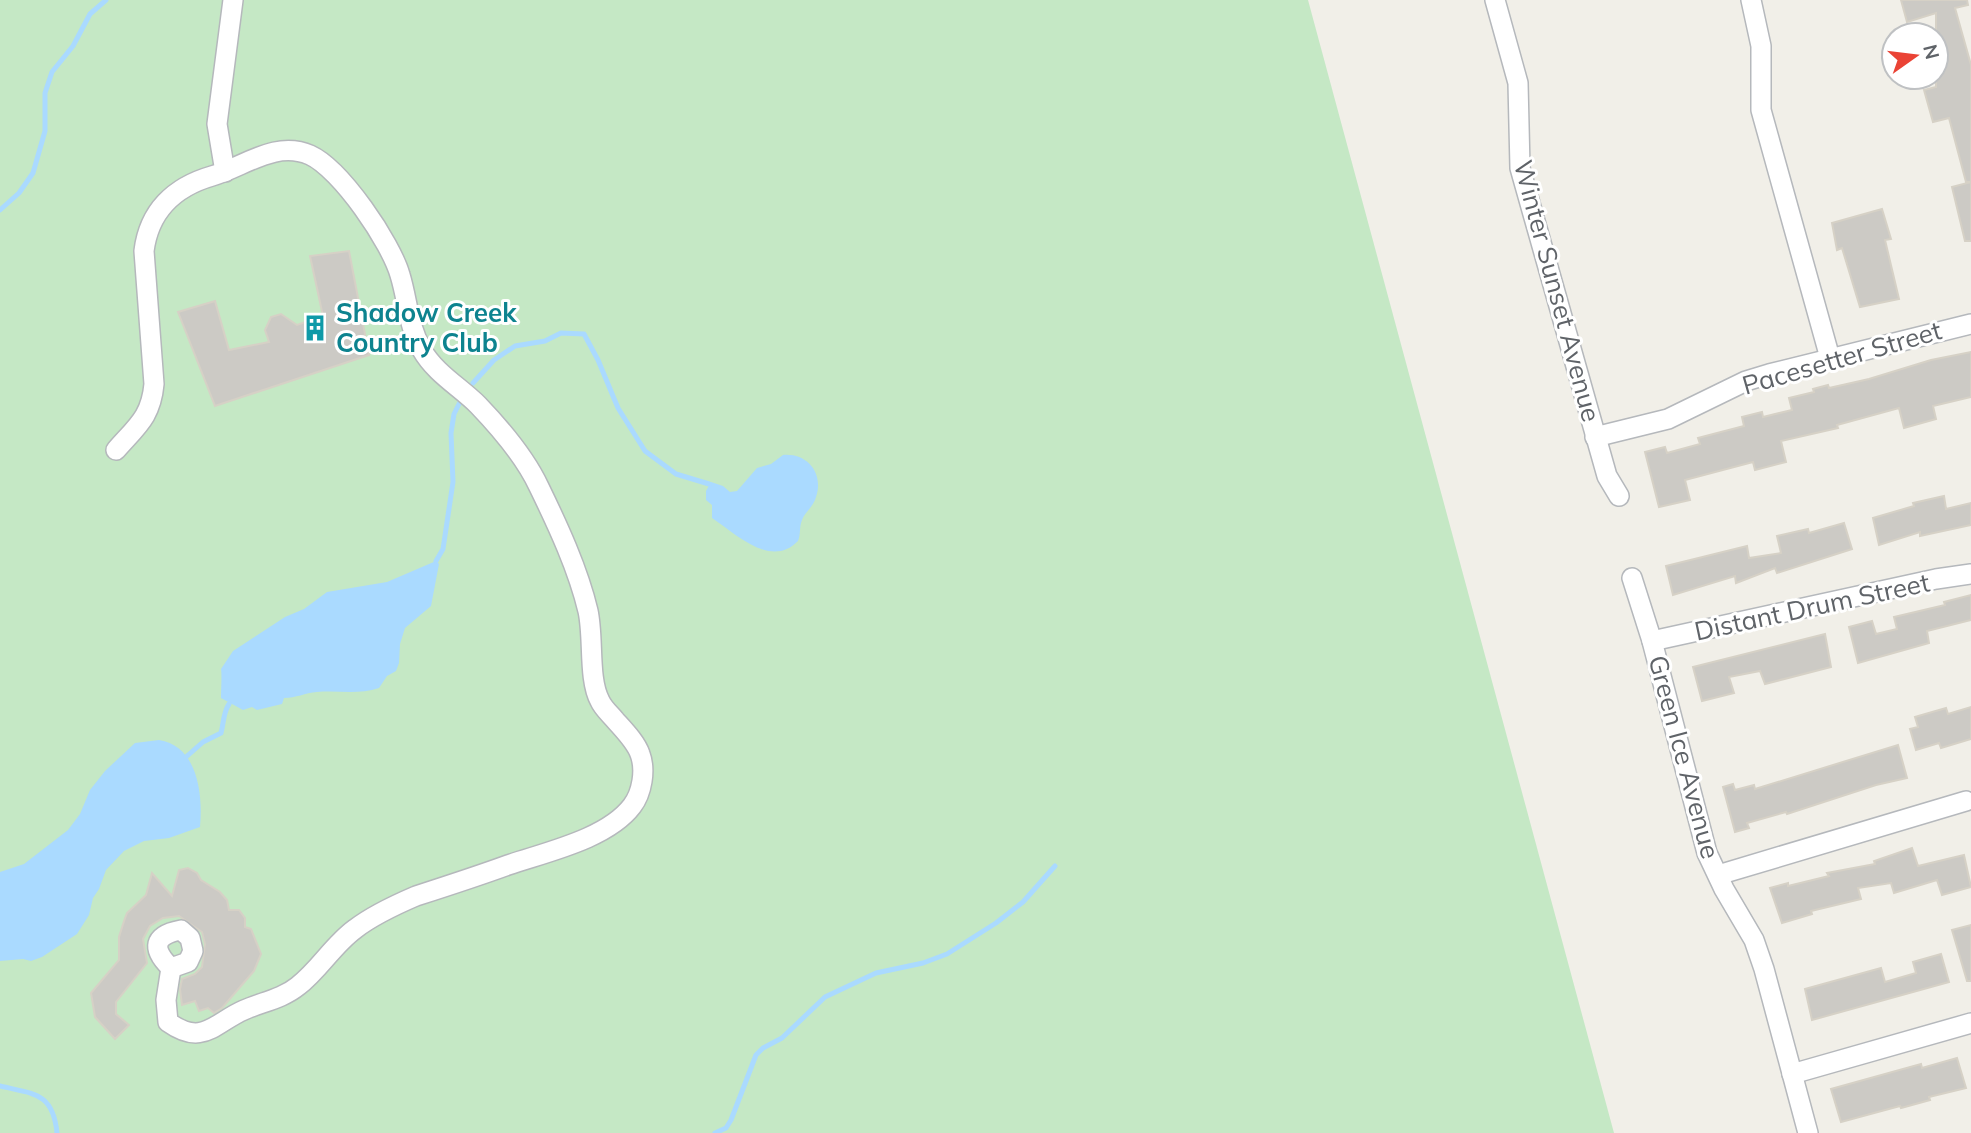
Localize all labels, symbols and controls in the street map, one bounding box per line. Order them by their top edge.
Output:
north arrow [1880,21,1950,91]
text: N [1918,42,1945,62]
street label: Winter Sunset Avenue [1507,156,1608,425]
place label: Shadow Creek Country Club [336,296,517,359]
building icon: Shadow Creek Country Club [300,313,330,343]
street label: Pacesetter Street [1738,313,1945,402]
street label: Distant Drum Street [1691,565,1932,648]
street label: Green Ice Avenue [1641,651,1728,862]

